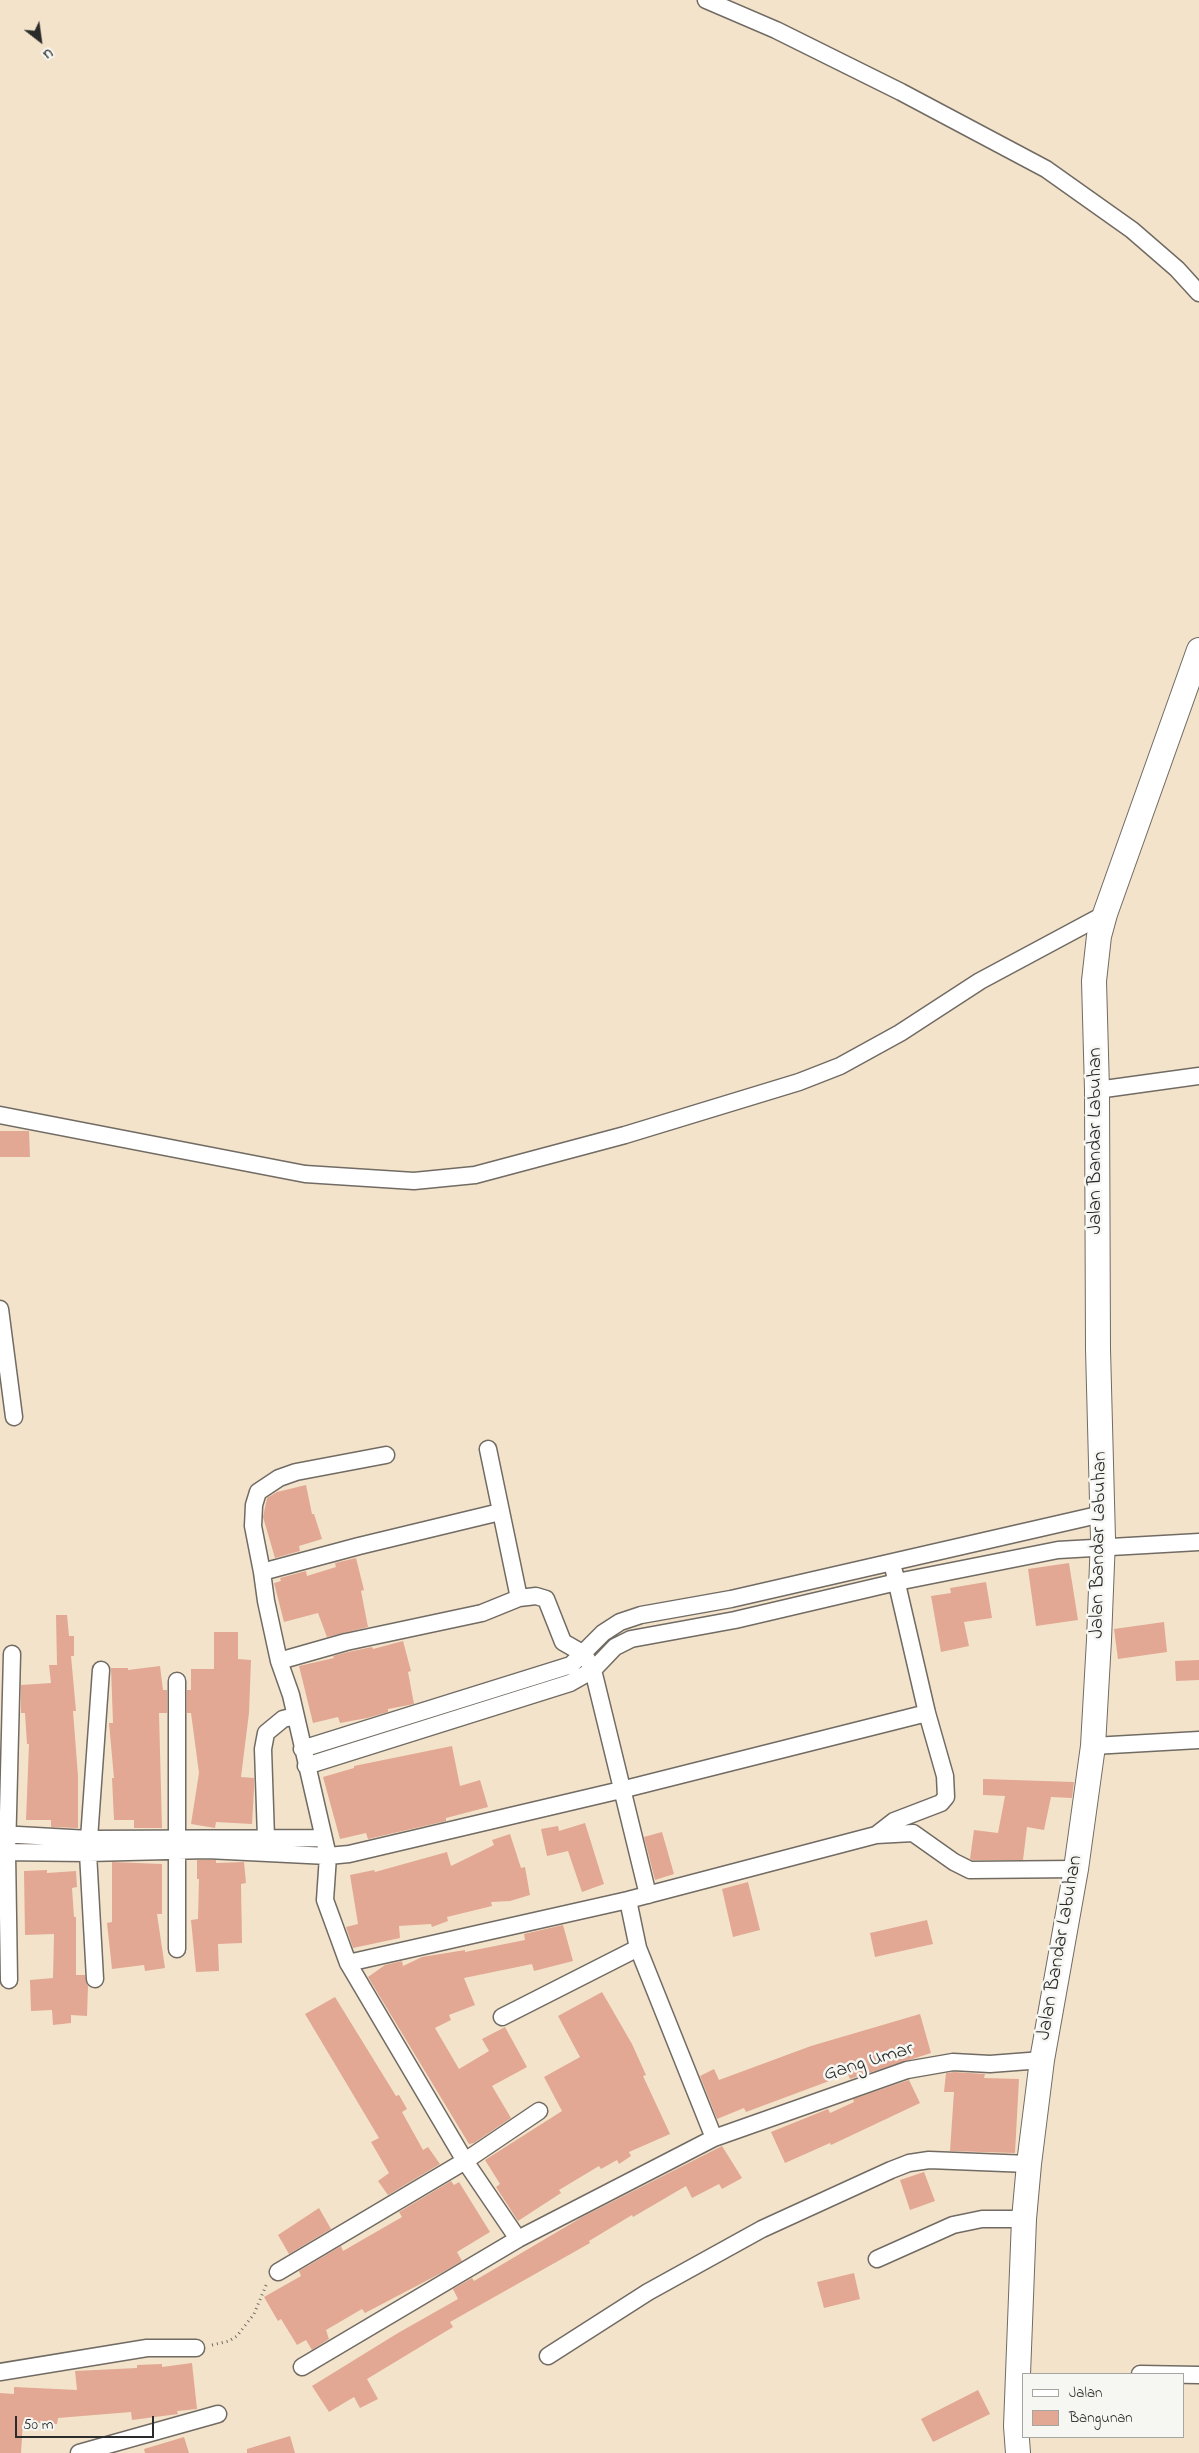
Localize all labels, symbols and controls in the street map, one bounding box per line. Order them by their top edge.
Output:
north arrow [15,15,65,65]
text: U [39,42,57,65]
street label: Jalan Bandar Labuhan [1085,1047,1109,1235]
street label: Jalan Bandar Labuhan [1086,1451,1114,1639]
street label: Jalan Bandar Labuhan [1033,1854,1089,2042]
street label: Gang Umar [821,2038,917,2088]
legend [1022,2373,1184,2438]
text: Jalan [1069,2382,1102,2404]
scale bar [18,2406,156,2438]
text: Bangunan [1069,2407,1133,2429]
text: 50 m [23,2414,53,2436]

